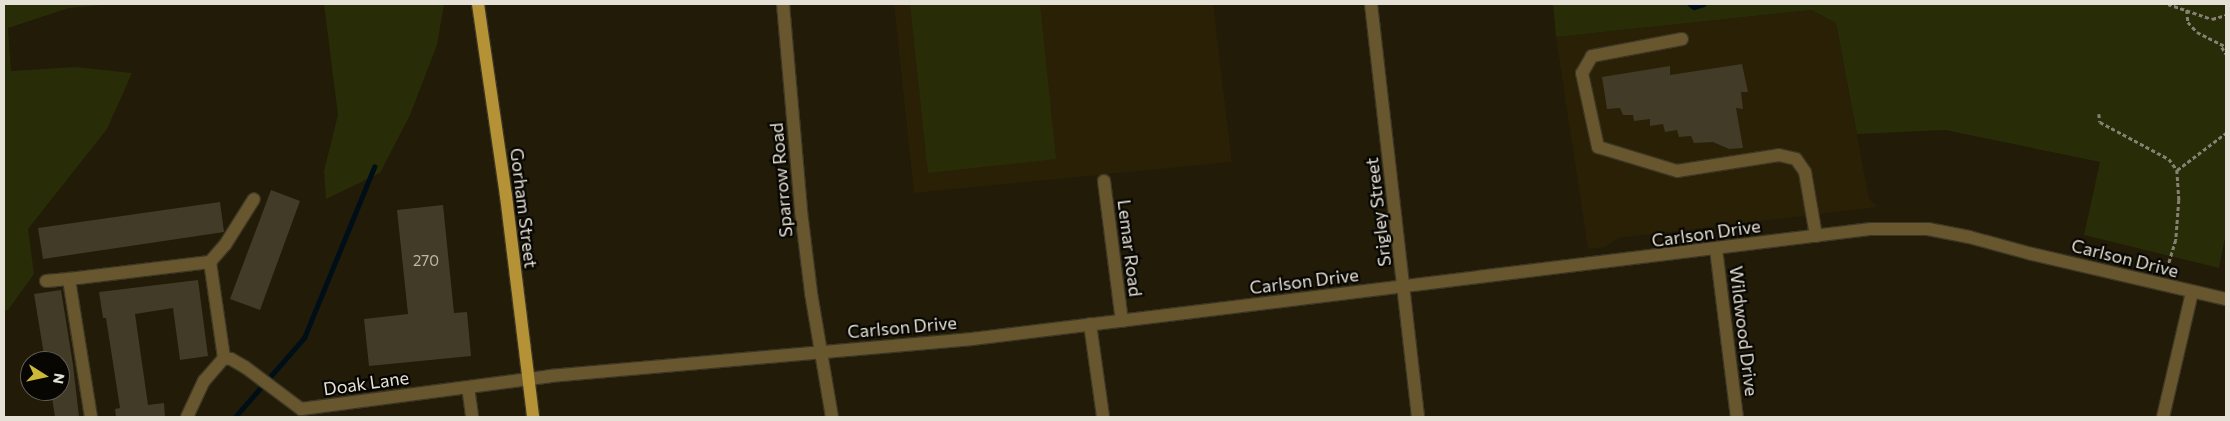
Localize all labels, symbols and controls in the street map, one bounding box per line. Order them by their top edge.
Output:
street label: Sparrow Road [765,122,797,238]
street label: Gorham Street [506,147,542,269]
street label: Srigley Street [1361,156,1395,268]
street label: Lemar Road [1113,198,1147,298]
street label: Carlson Drive [1650,215,1762,251]
street label: Carlson Drive [2069,234,2181,282]
house number: 270 [413,252,439,270]
street label: Carlson Drive [1248,264,1360,298]
street label: Wildwood Drive [1725,265,1763,397]
street label: Carlson Drive [846,311,958,343]
north arrow [20,351,70,401]
street label: Doak Lane [322,366,410,400]
text: N [50,372,69,385]

